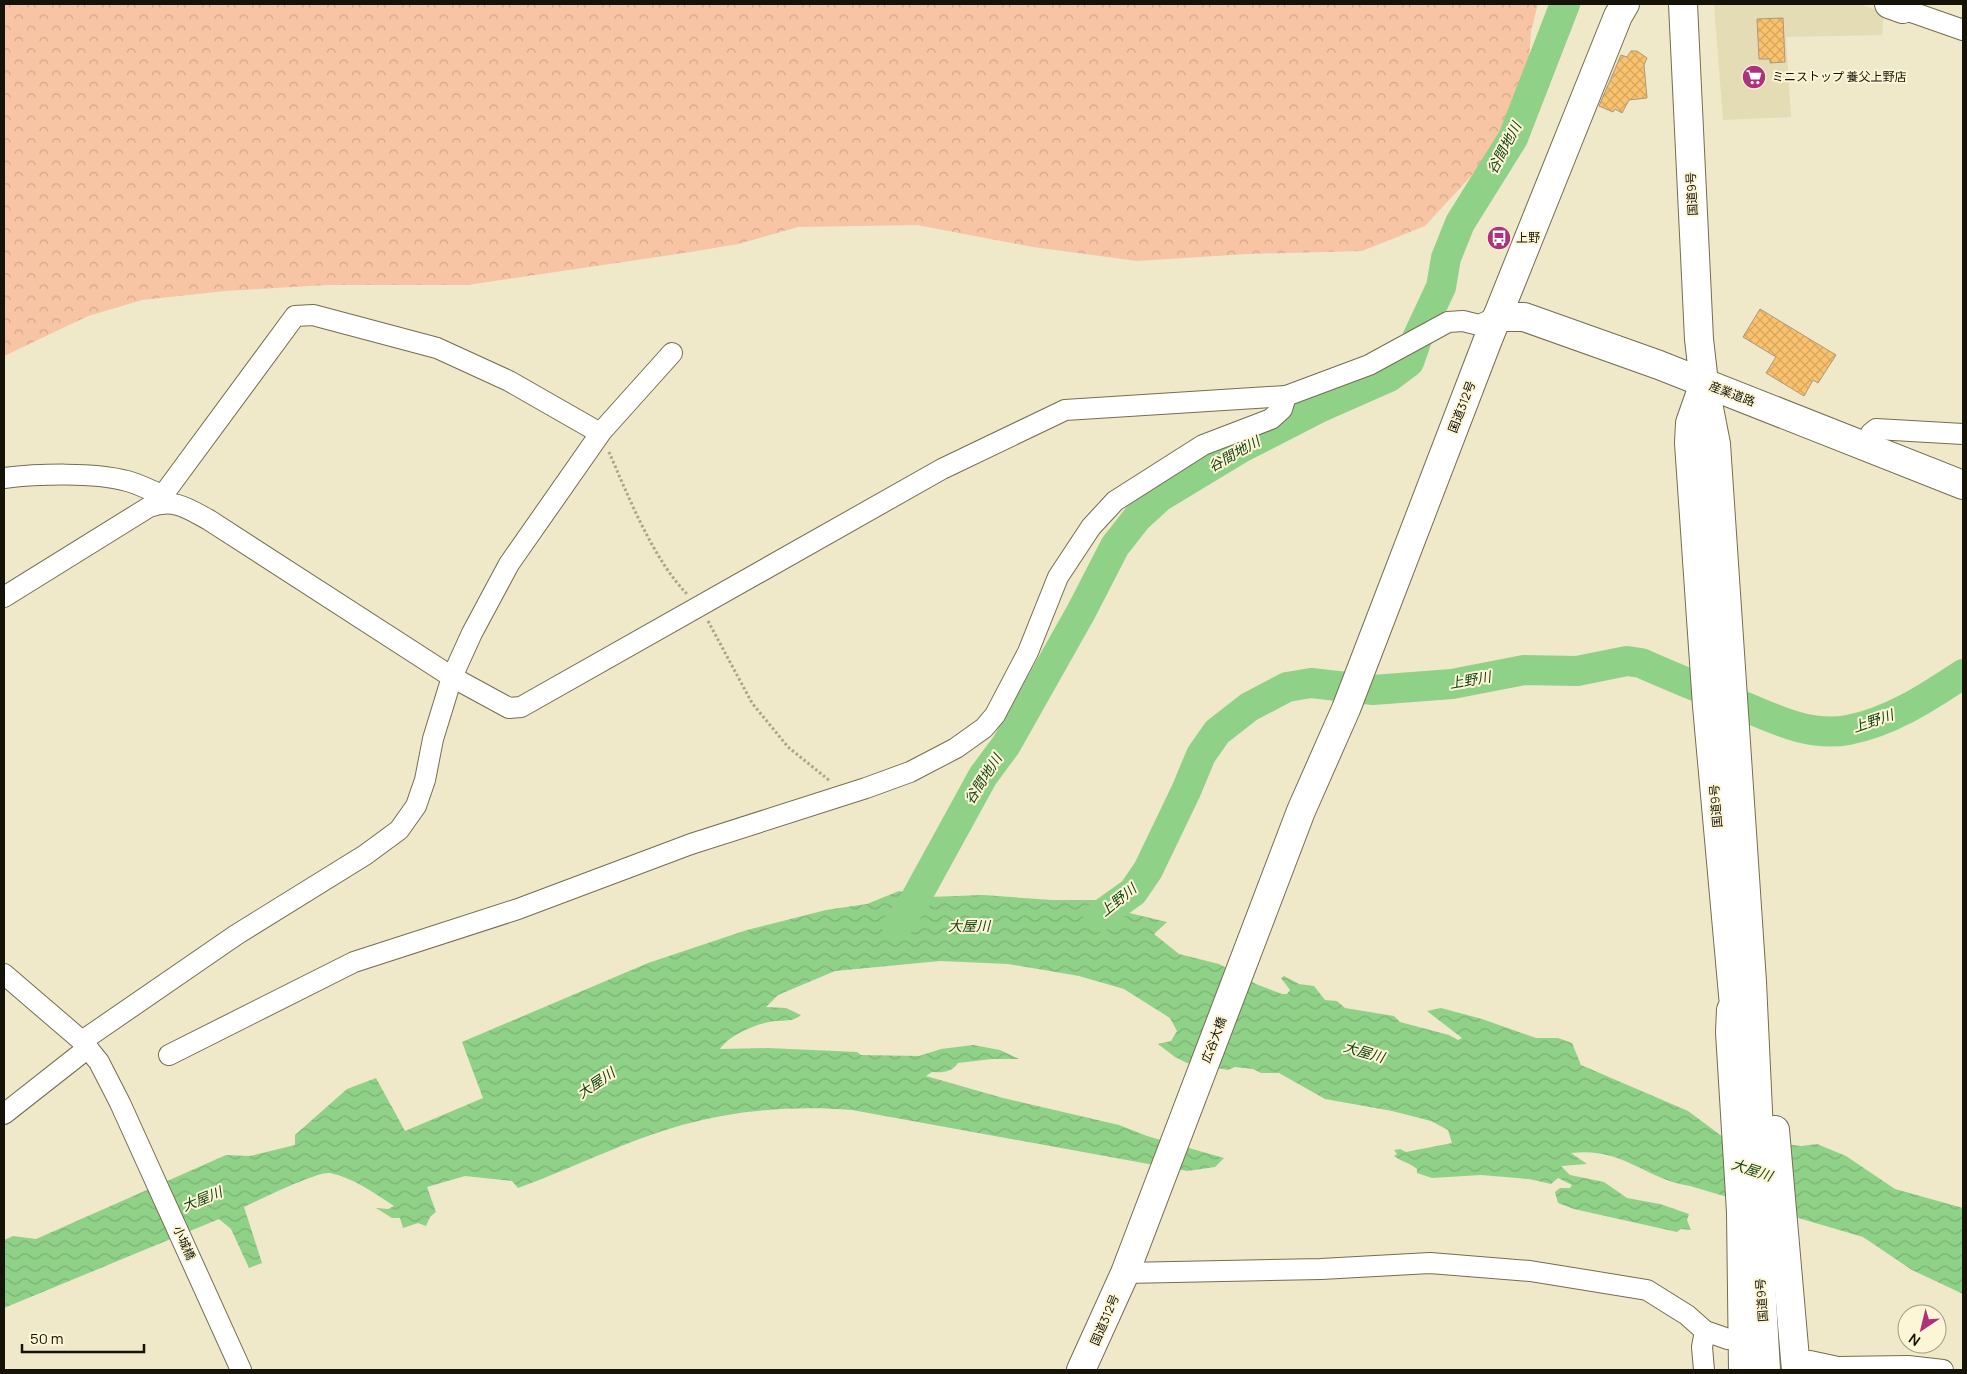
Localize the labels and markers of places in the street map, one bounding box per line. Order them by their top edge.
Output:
supermarket icon: ミニストップ 養父上野店 [1741,64,1767,90]
place label: ミニストップ 養父上野店 [1772,68,1906,85]
bus stop icon: 上野 [1486,225,1512,251]
place label: 上野 [1516,229,1540,246]

